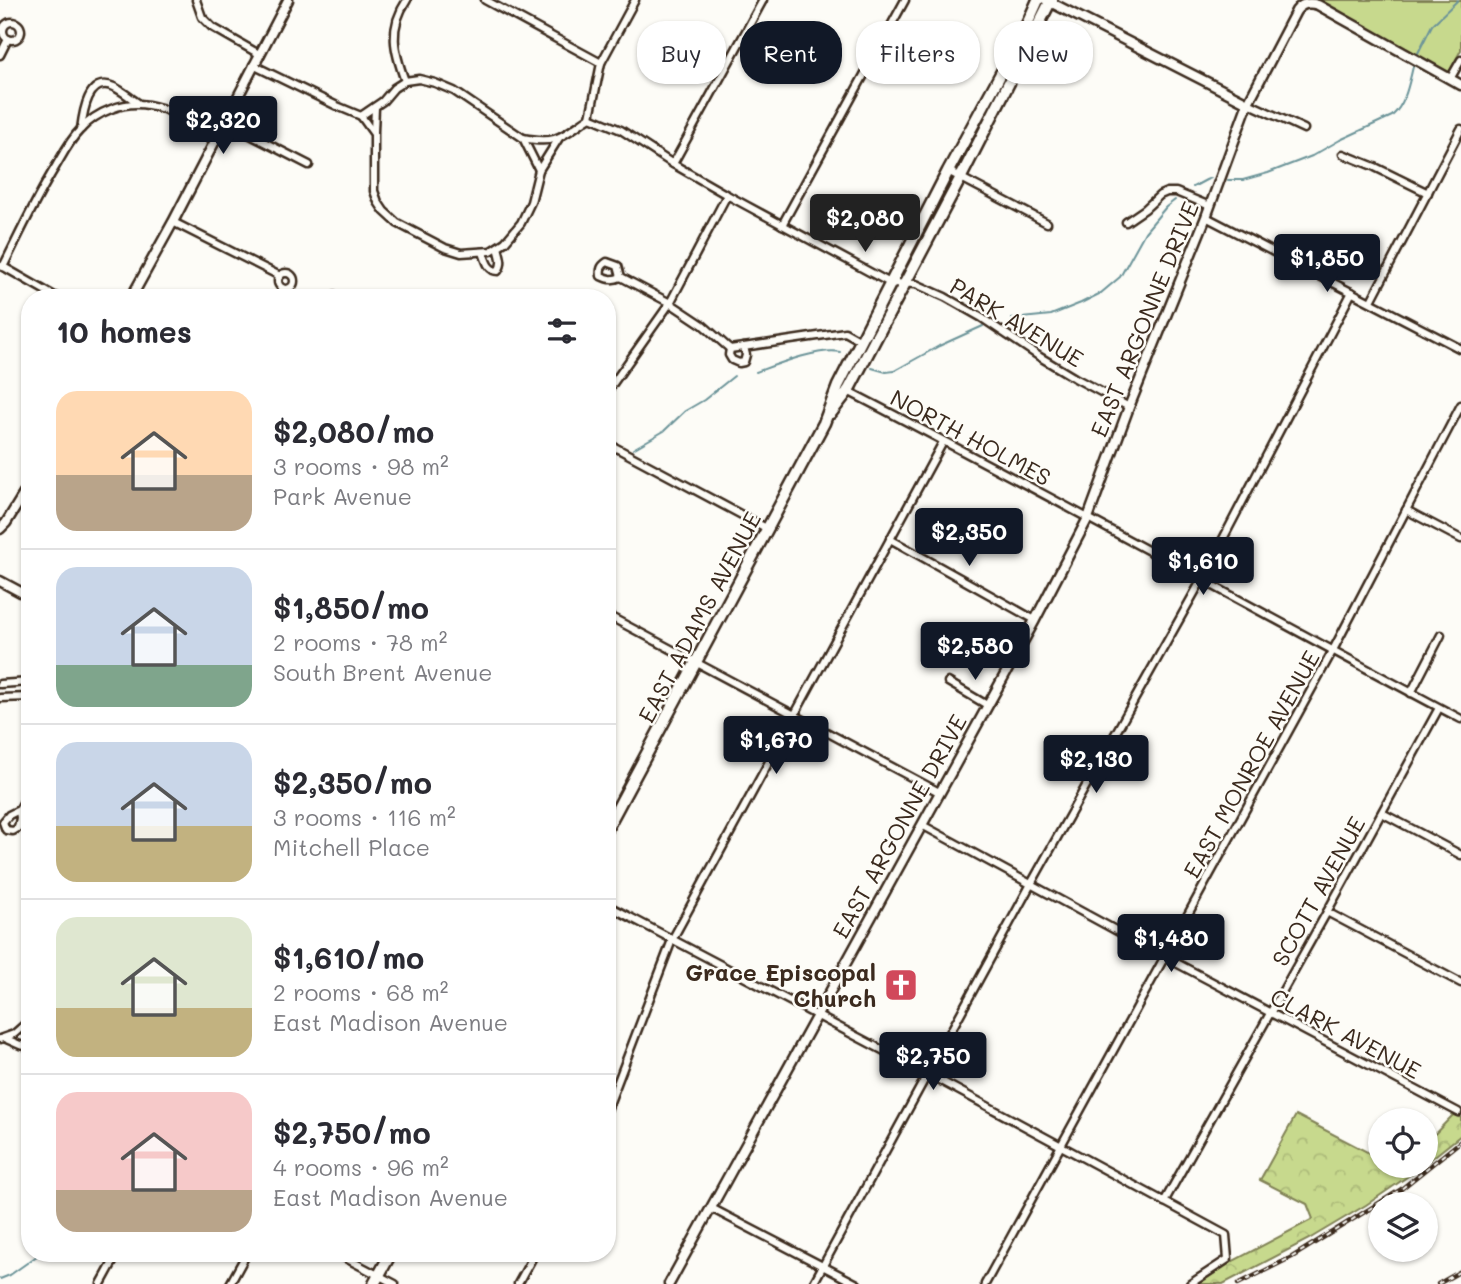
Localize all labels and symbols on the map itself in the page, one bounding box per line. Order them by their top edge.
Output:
pin: $2,320 [166,96,280,156]
pin: $2,080 [808,194,922,254]
street label: EAST ARGONNE DRIVE [1083,197,1205,441]
pin: $1,850 [1270,234,1384,294]
street label: PARK AVENUE [945,270,1089,374]
street label: NORTH HOLMES [886,382,1056,492]
street label: EAST ADAMS AVENUE [631,506,767,728]
pin: $2,350 [912,508,1026,568]
pin: $1,610 [1146,538,1260,597]
pin: $2,580 [918,622,1032,682]
street label: EAST MONROE AVENUE [1176,645,1326,883]
street label: EAST ARGONNE DRIVE [825,709,973,943]
pin: $1,670 [719,716,833,776]
pin: $2,130 [1039,736,1153,795]
street label: SCOTT AVENUE [1265,811,1371,971]
pin: $1,480 [1114,914,1228,974]
place label: Grace Episcopal Church [685,957,876,1013]
church icon: Grace Episcopal Church [882,966,920,1004]
street label: CLARK AVENUE [1265,981,1427,1085]
pin: $2,750 [876,1032,990,1092]

